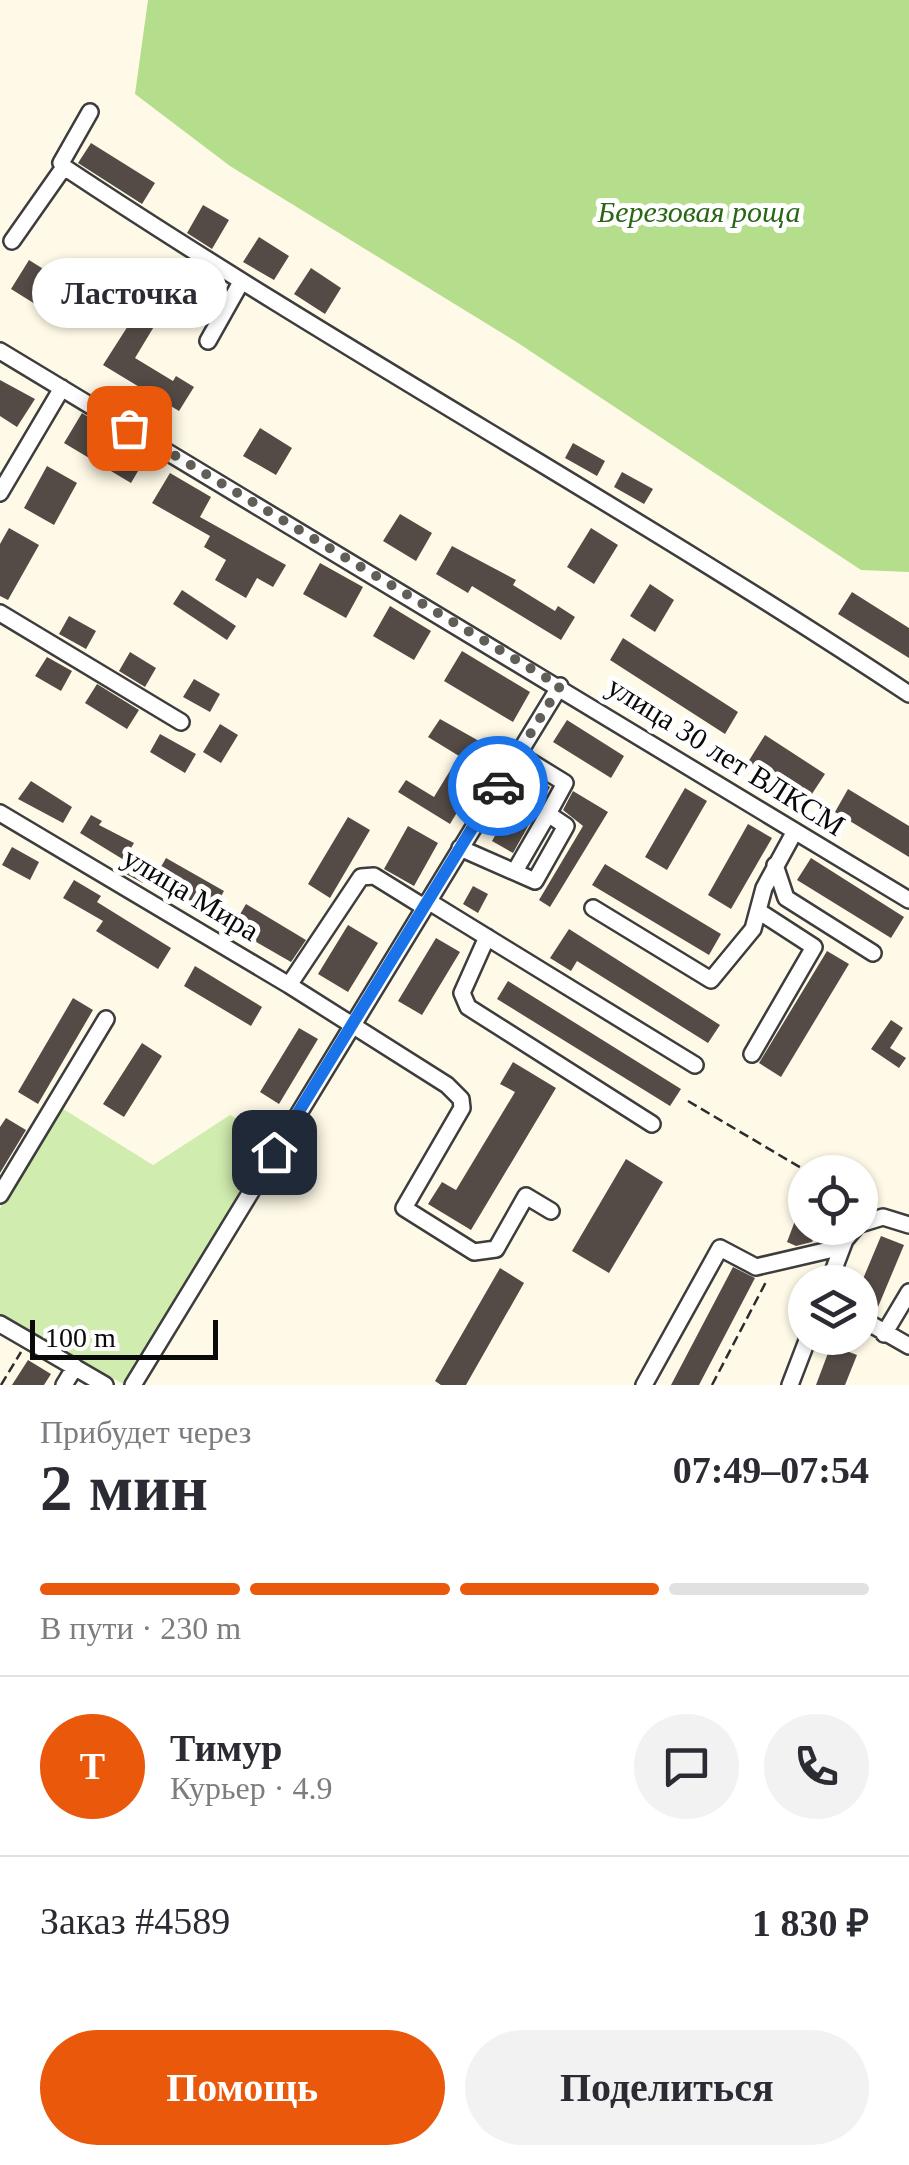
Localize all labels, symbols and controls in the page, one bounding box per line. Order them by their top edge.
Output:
park label: Березовая роща [597,195,800,228]
callout: Ласточка [32,258,226,328]
text: Ласточка [61,275,198,311]
pin [87,386,172,471]
icon: bag [102,401,157,456]
street label: улица 30 лет ВЛКСМ [602,669,851,842]
courier [448,736,548,836]
icon: car [471,759,526,814]
street label: улица Мира [117,840,265,947]
pin [232,1110,317,1195]
icon: home [247,1125,302,1180]
map controls [788,1155,878,1355]
button: locate [788,1155,878,1245]
button: layers [788,1265,878,1355]
scale bar [30,1315,218,1360]
text: 100 m [45,1322,116,1353]
text: Прибудет через [40,1414,251,1450]
text: 07:49–07:54 [673,1449,869,1491]
text: 2 мин [40,1452,208,1524]
text: В пути · 230 m [40,1610,241,1646]
button: chat [634,1714,739,1819]
button: phone [764,1714,869,1819]
text: Тимур [170,1727,282,1769]
text: Т [80,1745,105,1787]
text: Курьер · 4.9 [170,1770,332,1806]
text: Заказ #4589 [40,1900,230,1942]
text: 1 830 ₽ [752,1902,869,1944]
button: Помощь [40,2030,445,2145]
button: Поделиться [465,2030,869,2145]

